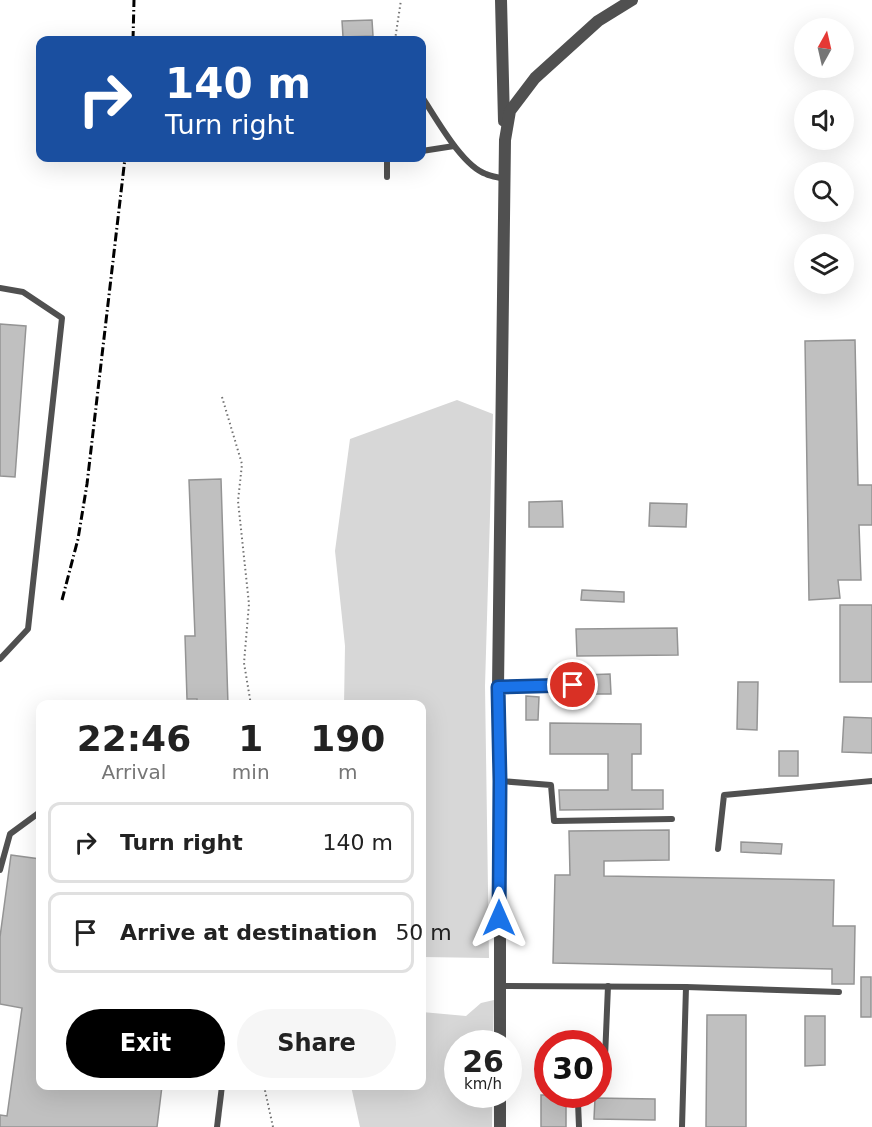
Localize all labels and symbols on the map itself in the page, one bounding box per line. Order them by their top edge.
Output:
north arrow [794,18,854,78]
pin [547,659,598,710]
position arrow [467,886,531,950]
speed limit sign: 30 [534,1030,612,1108]

